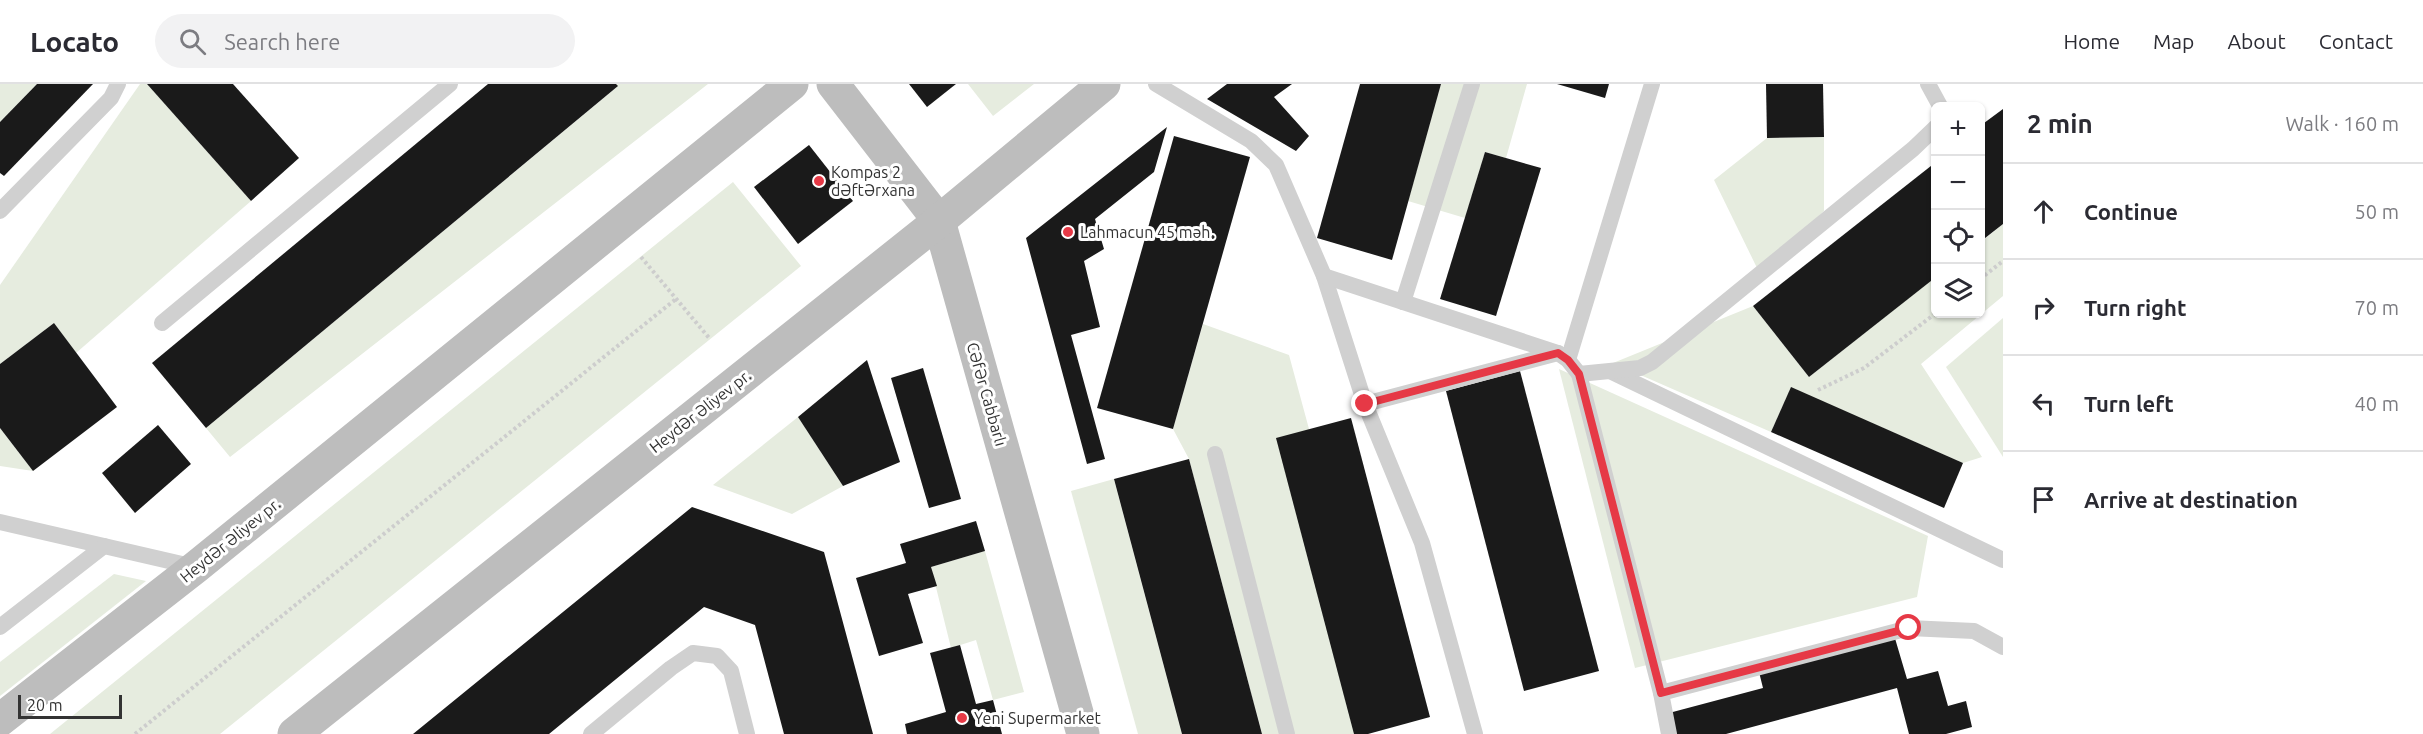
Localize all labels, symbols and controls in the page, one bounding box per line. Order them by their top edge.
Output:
search box [155,14,575,68]
icon: search [176,25,209,58]
text: Locato [30,26,119,57]
text: Search here [224,29,340,54]
text: Home [2063,29,2120,53]
text: Map [2153,29,2194,53]
text: About [2227,29,2286,53]
text: Contact [2319,29,2393,53]
map controls [1931,102,1985,318]
button: + [1931,102,1985,156]
text: 2 min [2027,109,2093,138]
text: Walk · 160 m [2286,112,2399,135]
button: − [1931,156,1985,210]
place label: Kompas 2 dəftərxana [831,163,915,199]
marker: Kompas 2 dəftərxana [812,174,826,188]
icon: ahead [2027,195,2060,228]
text: Continue [2084,199,2178,224]
text: 50 m [2355,200,2399,223]
button: locate [1931,210,1985,264]
place label: Lahmacun 45 mәh. [1080,223,1214,241]
marker: Lahmacun 45 mәh. [1061,225,1075,239]
button: layers [1931,264,1985,318]
icon: right [2027,291,2060,324]
text: Turn right [2084,295,2186,320]
text: 70 m [2355,296,2399,319]
street label: Cəfər Cabbarlı [964,340,1010,448]
street label: Heydər Əliyev pr. [646,366,754,456]
icon: left [2027,387,2060,420]
route end [1351,390,1377,416]
text: Turn left [2084,391,2174,416]
text: 40 m [2355,392,2399,415]
icon: arrive [2027,483,2060,516]
text: Arrive at destination [2084,487,2298,512]
street label: Heydər Əliyev pr. [176,494,284,586]
route start [1895,614,1921,640]
scale bar [18,692,122,720]
text: 20 m [27,696,63,714]
place label: Yeni Supermarket [974,709,1102,727]
marker: Yeni Supermarket [955,711,969,725]

